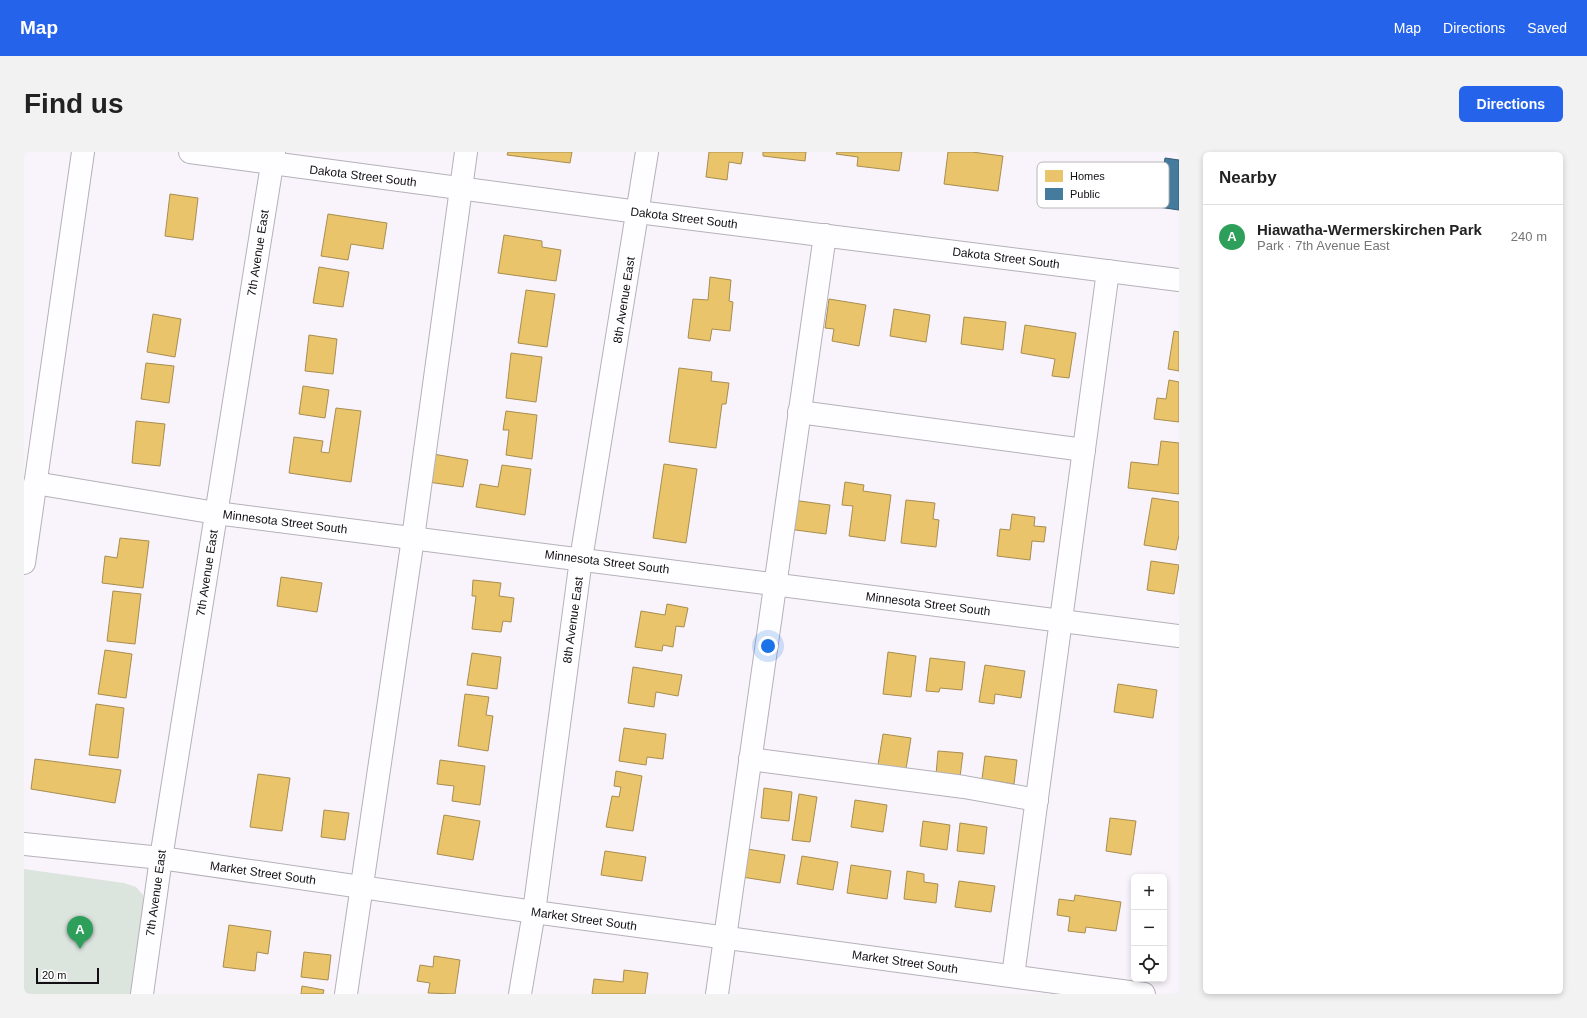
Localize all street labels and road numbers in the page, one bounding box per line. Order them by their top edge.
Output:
street label: Dakota Street South [309,162,417,190]
street label: Dakota Street South [630,204,738,232]
street label: 7th Avenue East [244,208,272,297]
street label: Dakota Street South [952,244,1060,272]
street label: 8th Avenue East [610,255,638,344]
street label: Minnesota Street South [222,507,348,537]
street label: 7th Avenue East [193,528,221,617]
street label: Minnesota Street South [544,547,670,577]
street label: 8th Avenue East [560,575,586,664]
street label: Minnesota Street South [865,589,991,619]
street label: 7th Avenue East [143,848,169,937]
street label: Market Street South [209,859,317,887]
street label: Market Street South [530,905,638,933]
street label: Market Street South [851,948,959,976]

